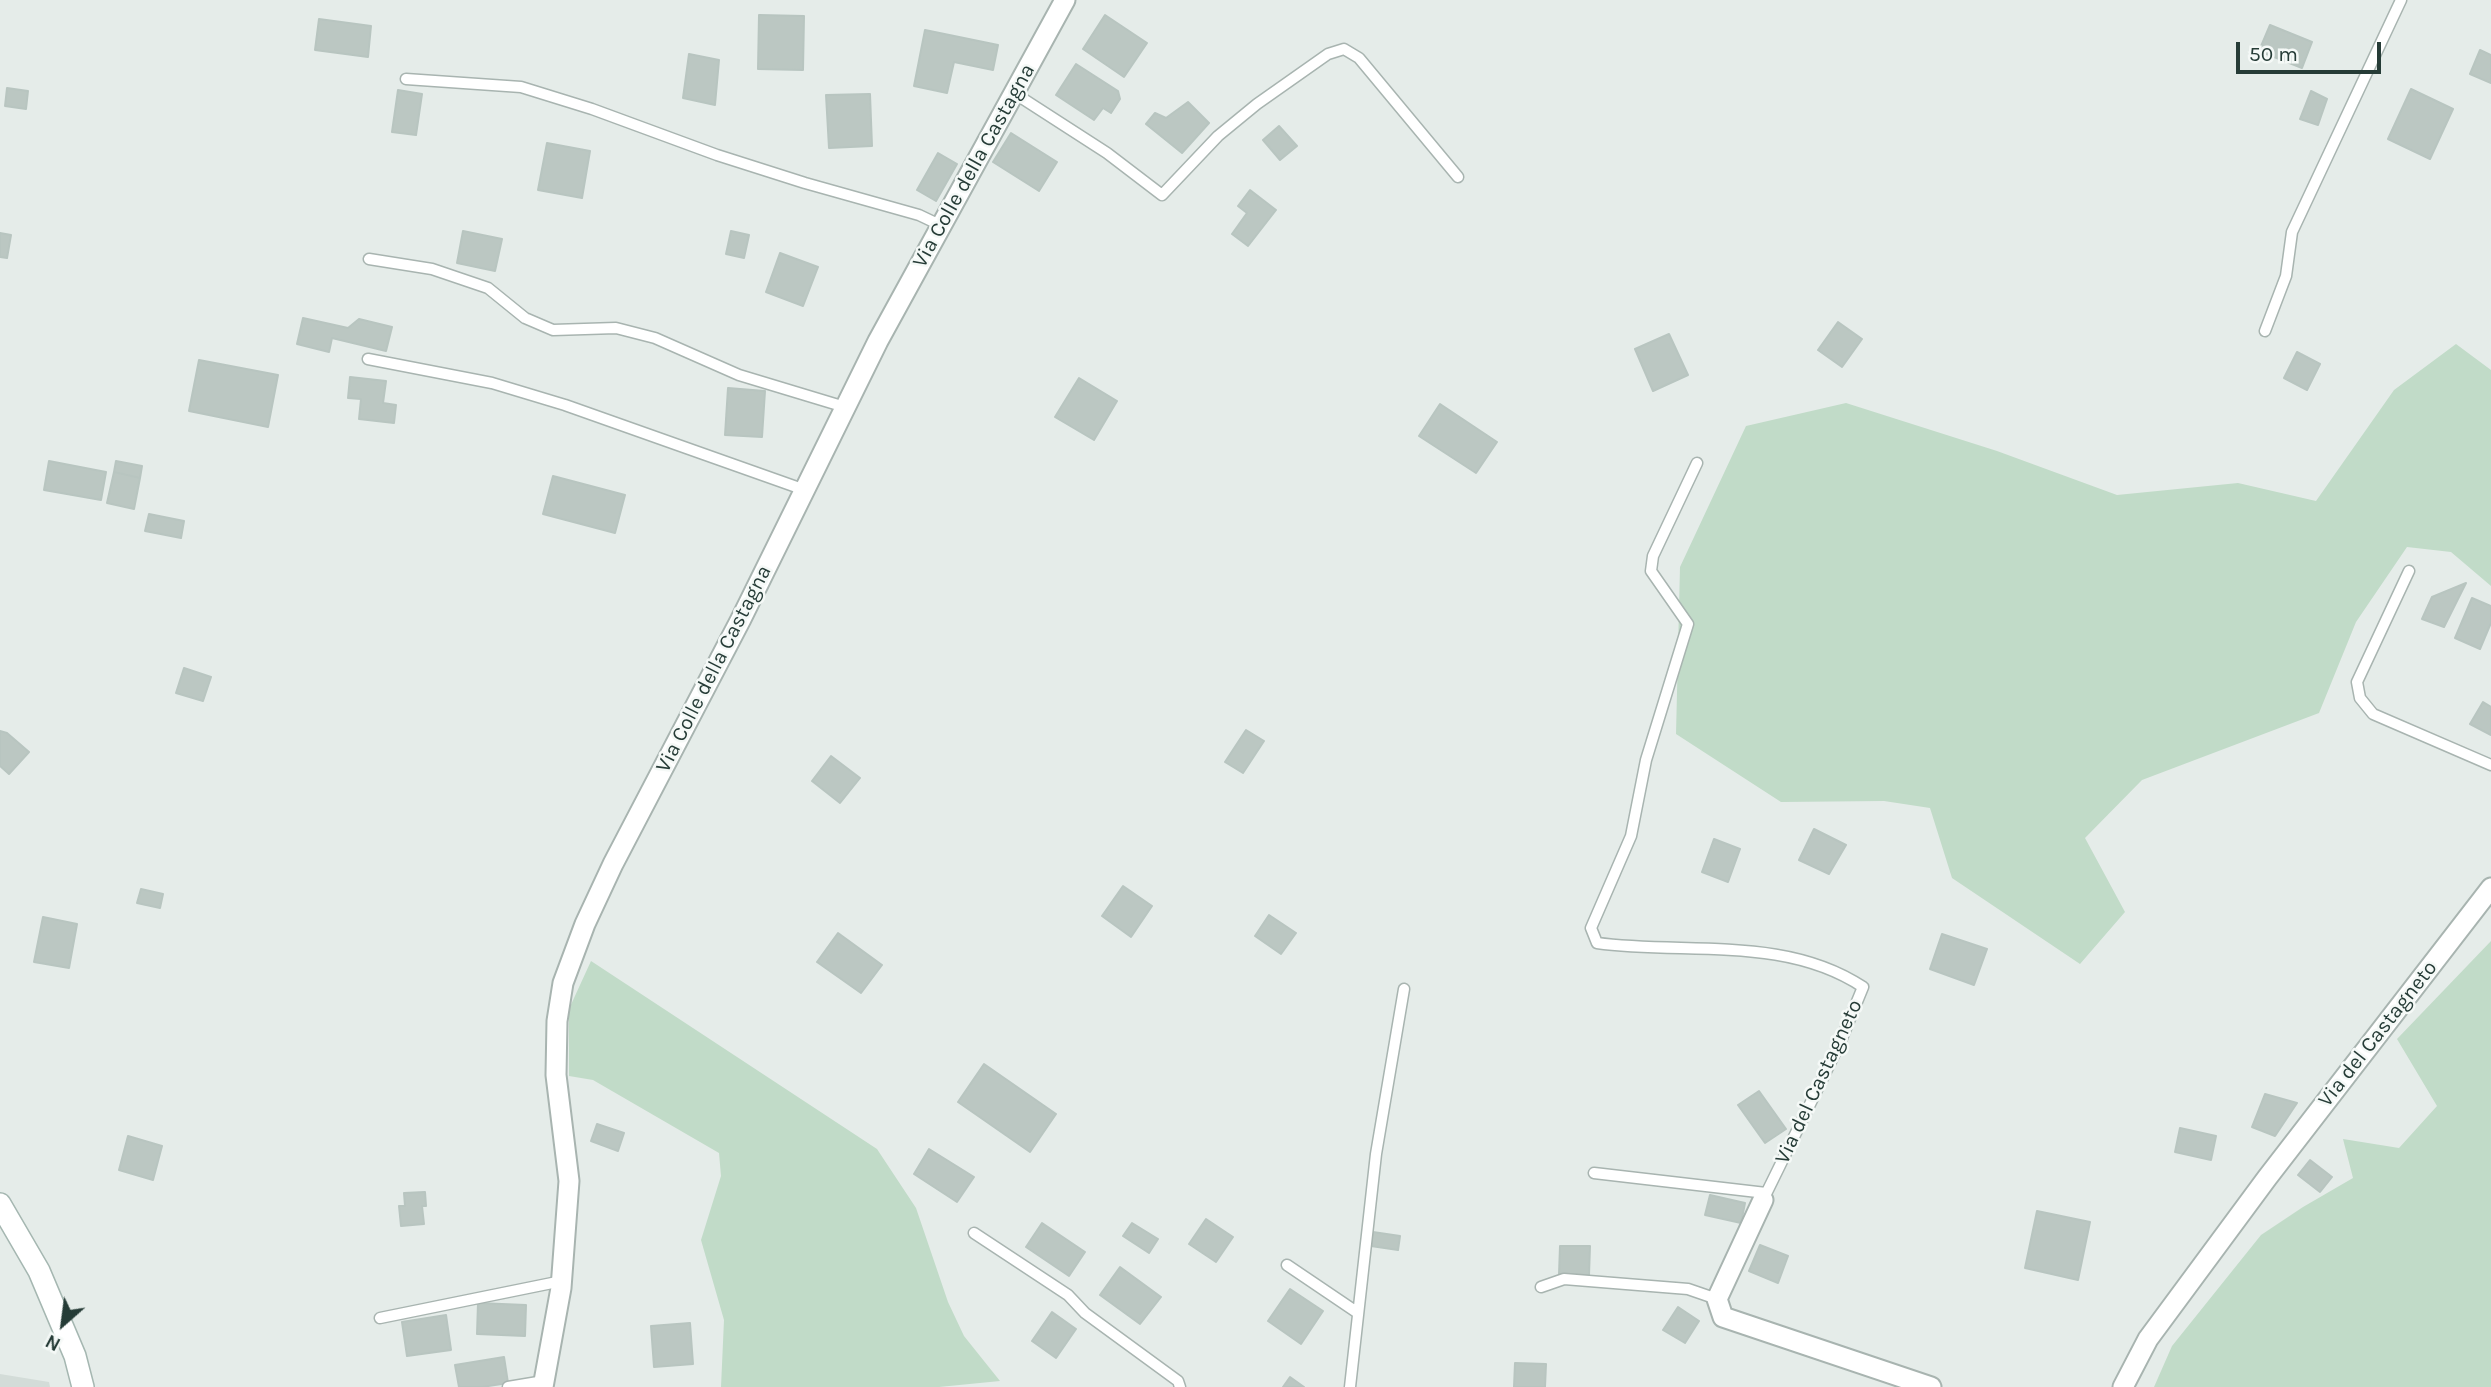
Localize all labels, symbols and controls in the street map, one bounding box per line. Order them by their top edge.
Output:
scale bar [2239,28,2384,72]
text: 50 m [2249,42,2298,66]
street label: Via Colle della Castagna [907,60,1041,272]
street label: Via Colle della Castagna [651,561,777,777]
street label: Via del Castagneto [2313,956,2443,1112]
street label: Via del Castagneto [1770,996,1868,1168]
north arrow [28,1289,98,1359]
text: N [42,1330,64,1355]

